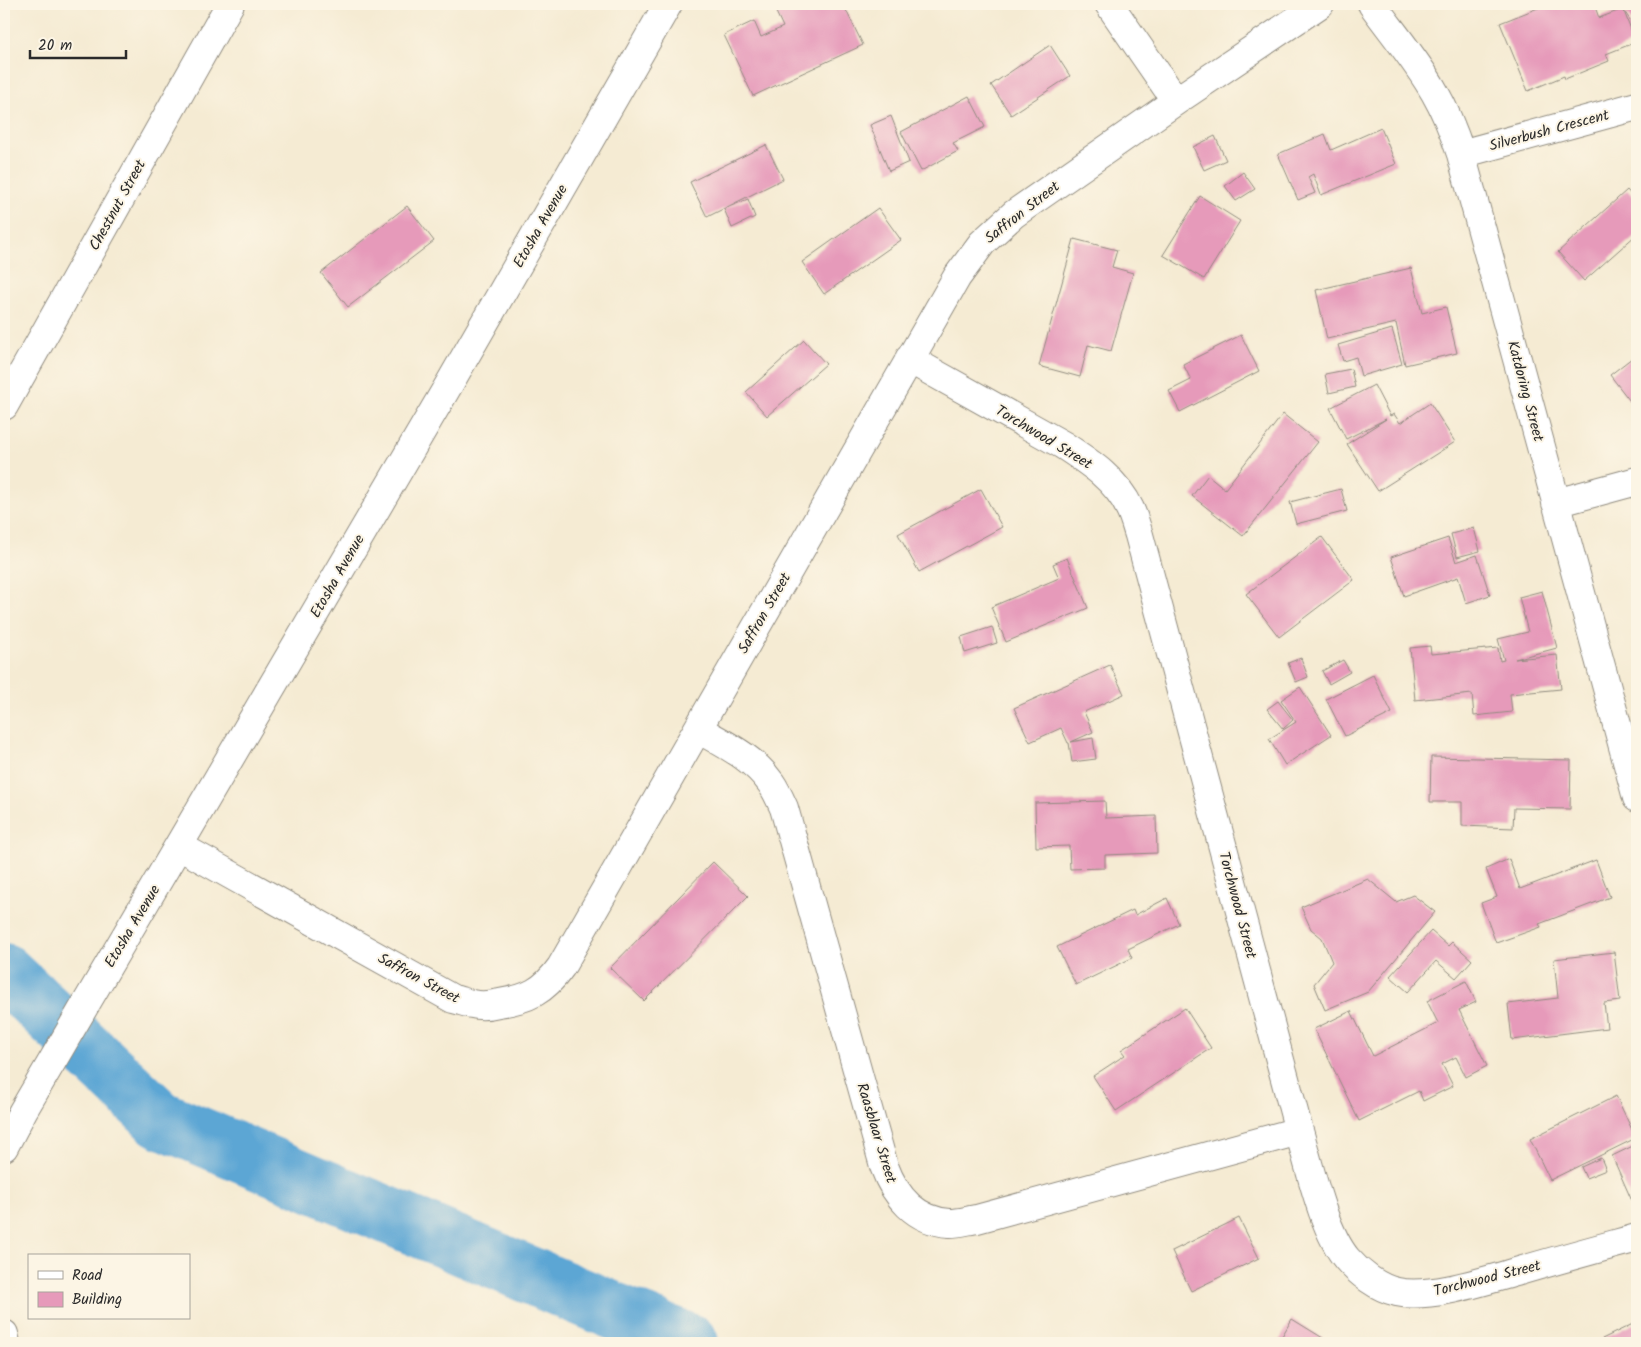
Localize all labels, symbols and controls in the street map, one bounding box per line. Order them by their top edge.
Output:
scale bar [30,28,126,60]
text: 20 m [38,34,72,58]
street label: Silverbush Crescent [1487,103,1612,158]
street label: Chestnut Street [83,155,153,255]
street label: Saffron Street [980,175,1066,250]
street label: Etosha Avenue [507,180,575,273]
street label: Katdoring Street [1500,338,1550,445]
street label: Torchwood Street [990,399,1097,476]
street label: Etosha Avenue [304,530,372,623]
street label: Saffron Street [732,568,798,659]
street label: Torchwood Street [1211,849,1263,962]
street label: Etosha Avenue [99,880,167,973]
street label: Saffron Street [373,947,464,1011]
street label: Raasblaar Street [849,1080,903,1187]
legend [28,1254,190,1320]
street label: Torchwood Street [1431,1254,1544,1304]
text: Road [72,1264,103,1288]
text: Building [72,1288,122,1312]

